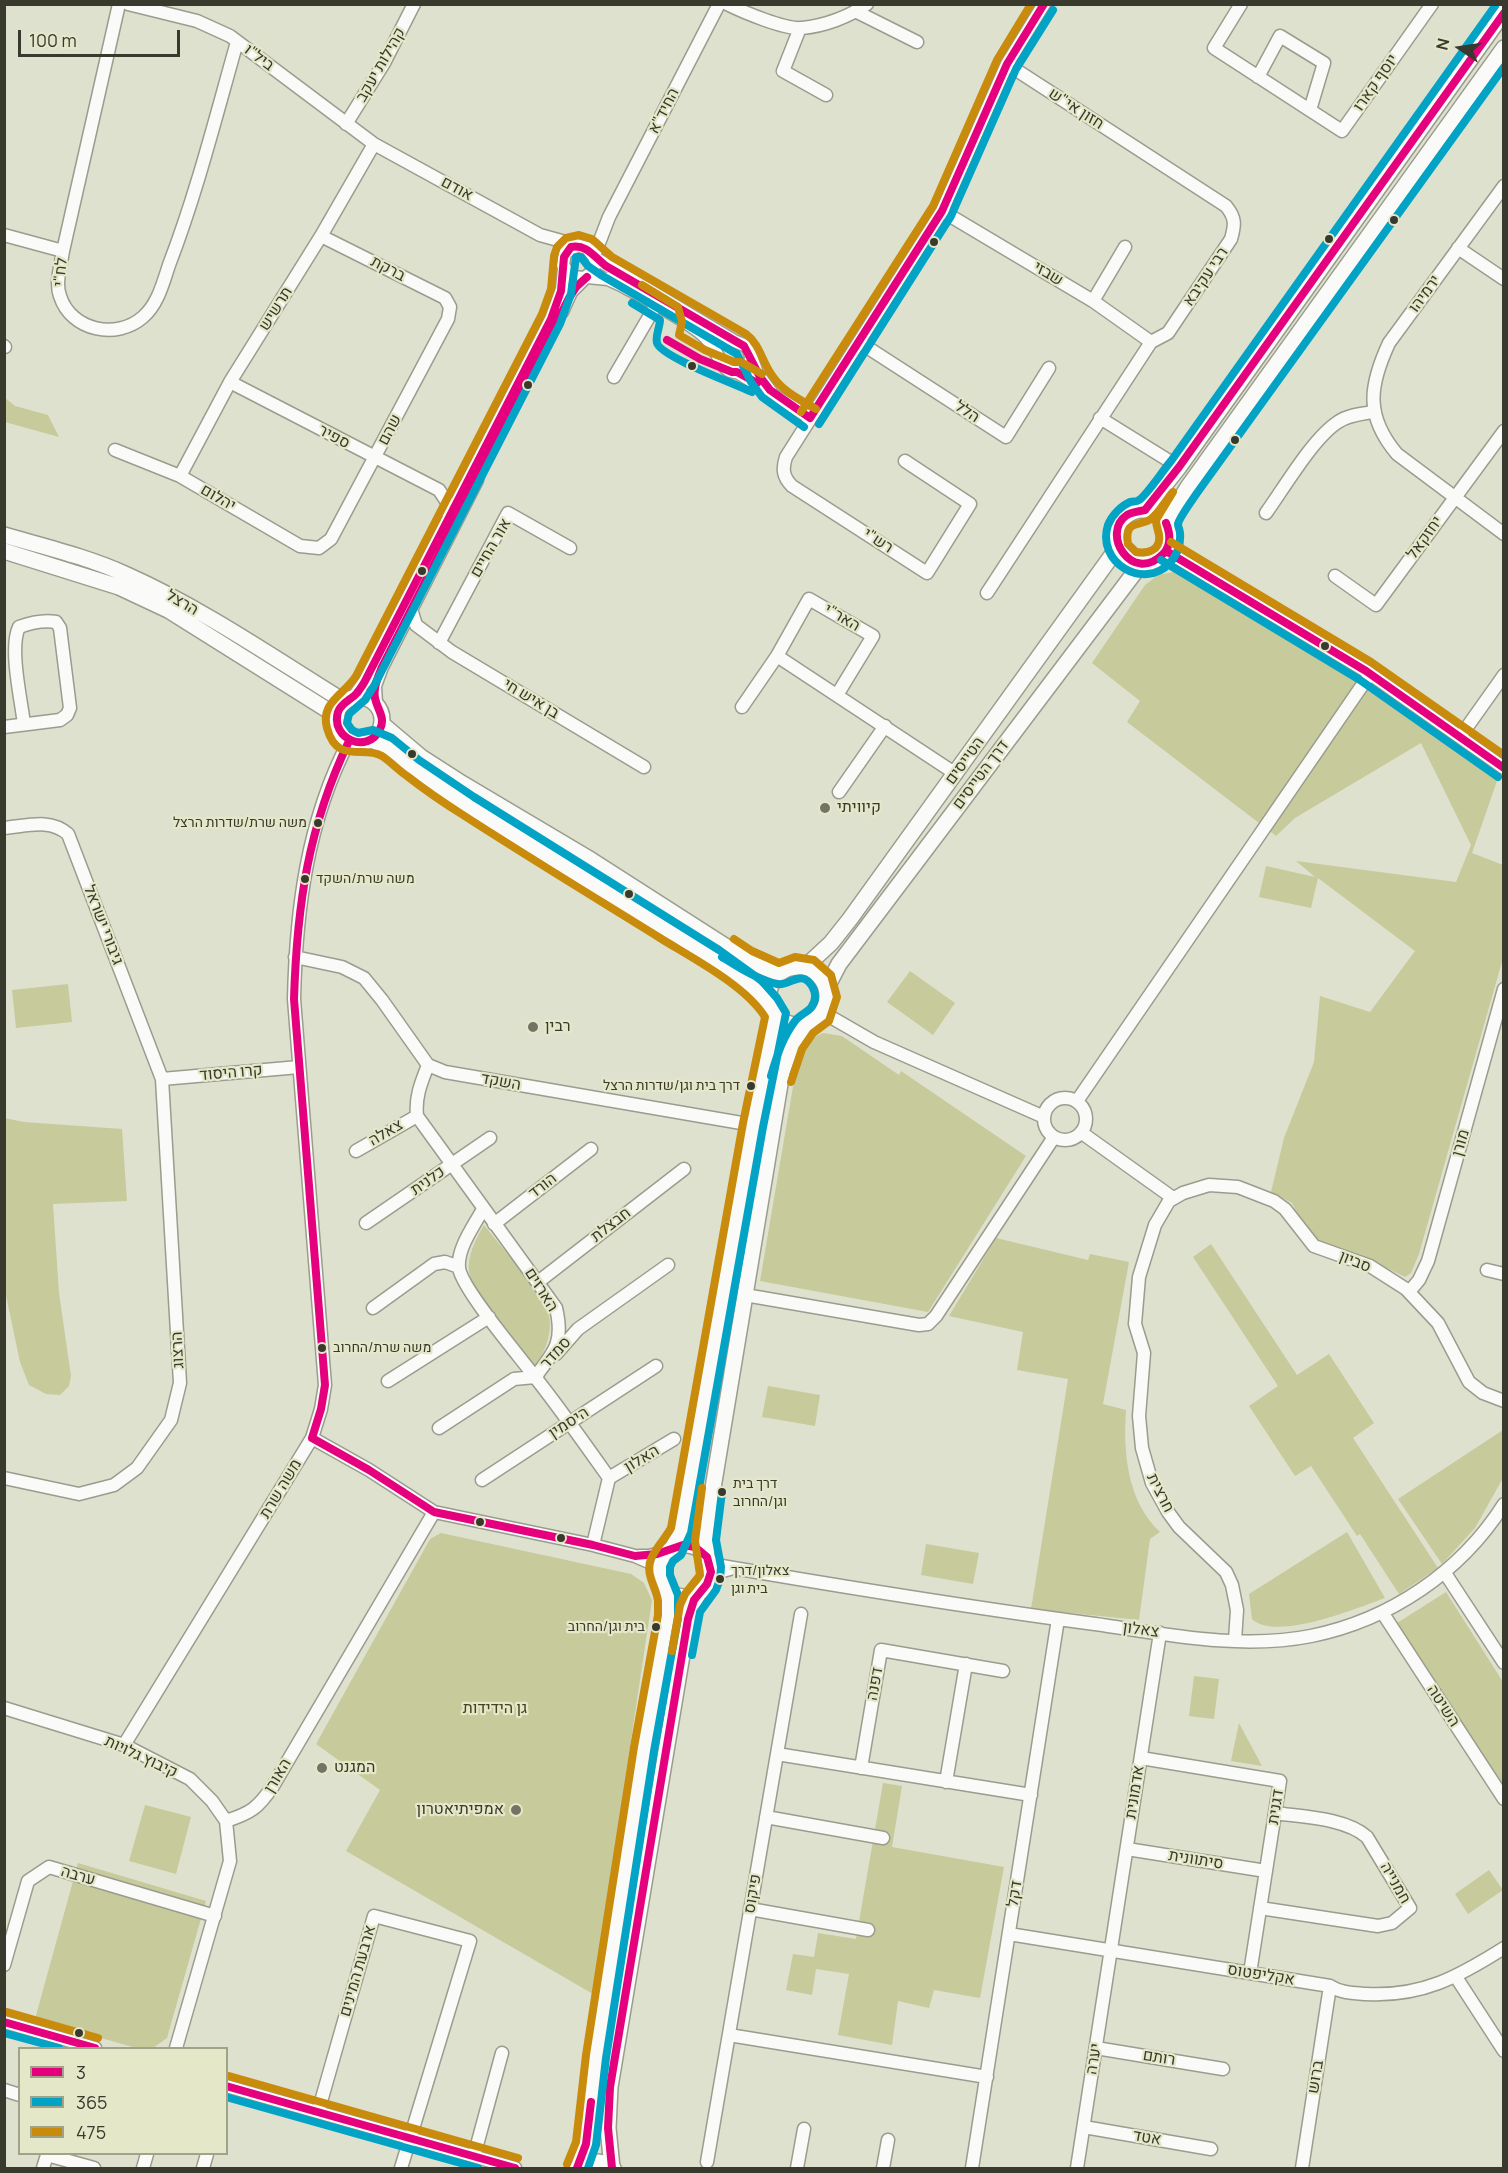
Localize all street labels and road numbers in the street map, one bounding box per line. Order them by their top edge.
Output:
street label: קהילות יעקב [352,24,410,106]
street label: ביל"ו [240,41,278,75]
street label: יוסף קארו [1349,51,1403,115]
street label: חזון אי"ש [1045,84,1107,134]
street label: החיד"א [644,85,684,137]
street label: אודם [438,173,476,205]
street label: רבי עקיבא [1179,244,1233,310]
street label: ברקת [368,252,408,286]
street label: לח"י [50,257,72,287]
street label: שבזי [1030,258,1066,290]
street label: ירמיהו [1405,271,1445,317]
street label: תרשיש [255,284,297,334]
street label: הלל [951,397,983,427]
street label: שהם [374,411,406,449]
street label: ספיר [315,421,353,453]
street label: יהלום [197,480,239,516]
street label: יחזקאל [1403,513,1447,563]
street label: אור החיים [466,515,516,581]
street label: רש"י [859,524,897,558]
street label: הרצל [162,586,202,620]
street label: האר"י [820,600,864,636]
street label: בן איש חי [500,675,562,723]
street label: הטייסים [941,733,989,789]
street label: דרך הטייסים [949,737,1013,813]
street label: גיבורי ישראל [79,882,127,968]
street label: קרו היסוד [199,1061,263,1085]
street label: השקד [479,1069,523,1095]
street label: צאלה [365,1116,407,1150]
street label: מורן [1448,1127,1474,1159]
street label: כלנית [407,1162,449,1200]
street label: הורד [525,1169,561,1203]
street label: חבצלת [587,1204,635,1246]
street label: סביון [1336,1247,1374,1277]
street label: הארזים [520,1264,562,1316]
street label: הרצוג [167,1331,189,1369]
street label: סמדר [537,1333,575,1373]
street label: היסמין [545,1403,593,1443]
street label: האלון [621,1441,663,1477]
street label: משה שרת [256,1456,306,1522]
street label: חרצית [1142,1470,1178,1516]
street label: צאלון [1122,1618,1160,1642]
street label: דפנה [863,1666,887,1702]
street label: השיטה [1422,1681,1464,1731]
street label: קיבוץ גלויות [101,1732,181,1782]
street label: האורן [260,1755,296,1797]
street label: אדמונית [1121,1764,1149,1820]
street label: דגנית [1264,1788,1288,1826]
street label: סיתוונית [1167,1846,1225,1874]
street label: חמנייה [1376,1859,1414,1907]
street label: ערבה [59,1862,97,1890]
street label: פיקוס [740,1873,766,1915]
street label: דקל [1003,1879,1027,1909]
street label: ארבעת המינים [336,1923,380,2019]
street label: אקליפטוס [1226,1960,1296,1990]
street label: יערה [1082,2042,1106,2076]
street label: רותם [1141,2046,1177,2070]
street label: ברוש [1304,2059,1328,2095]
street label: אטד [1131,2126,1163,2150]

